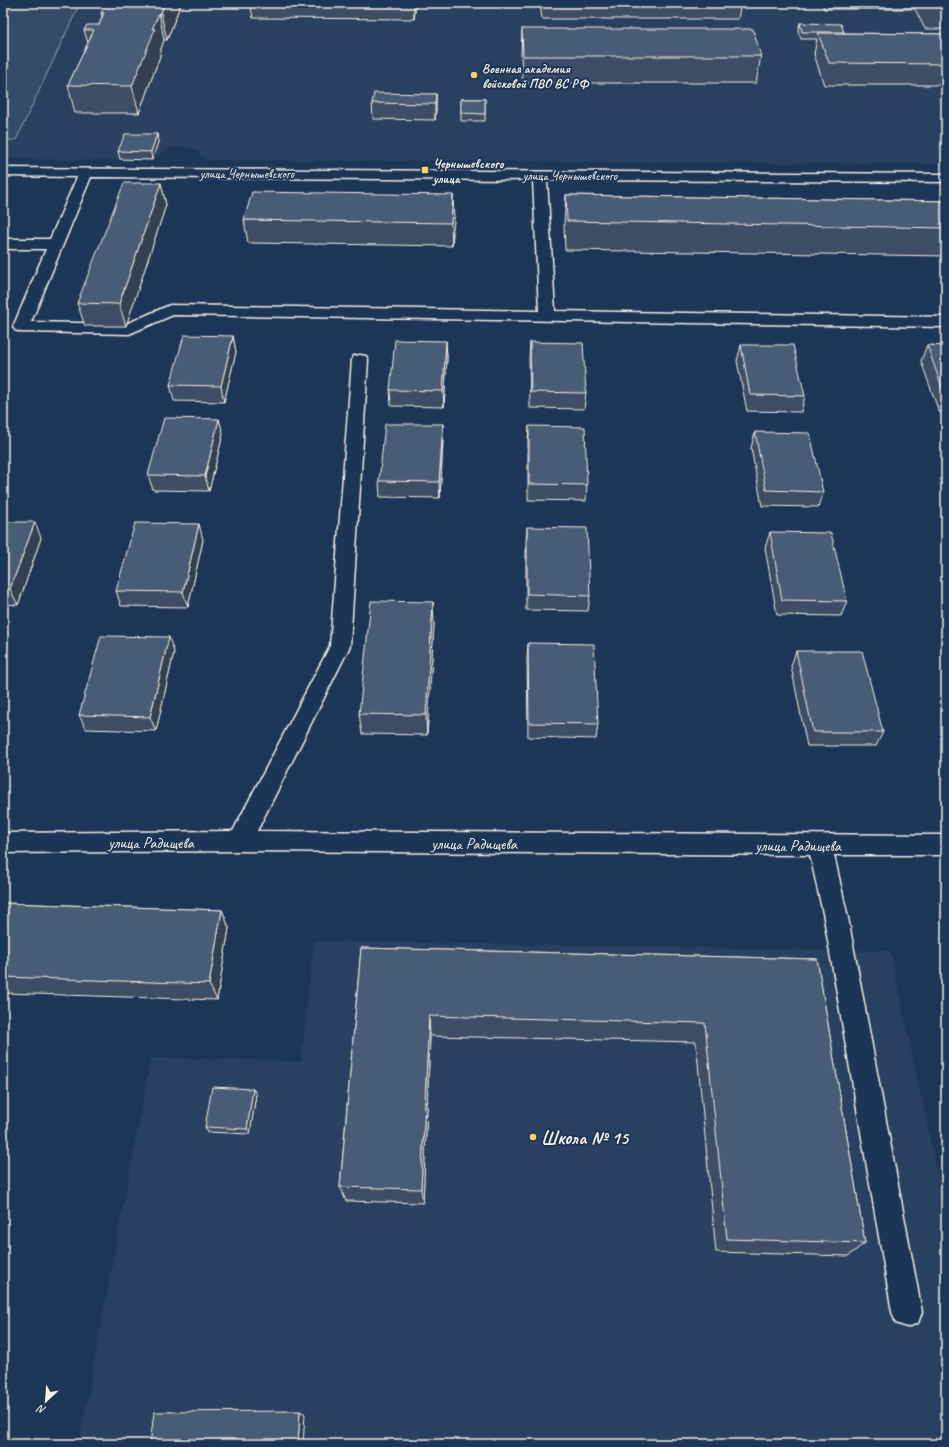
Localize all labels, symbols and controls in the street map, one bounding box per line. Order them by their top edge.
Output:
place label: Военная академия войсковой ПВО ВС РФ [482,61,590,92]
marker: Военная академия войсковой ПВО ВС РФ [469,70,479,80]
place label: Чернышевского улица [432,156,504,187]
marker: Чернышевского улица [420,165,430,175]
street label: улица Чернышевского [199,166,296,182]
street label: улица Чернышевского [522,168,619,184]
street label: улица Радищева [107,833,195,853]
street label: улица Радищева [430,834,518,854]
street label: улица Радищева [754,836,842,856]
place label: Школа № 15 [541,1126,630,1150]
marker: Школа № 15 [528,1132,538,1142]
north arrow [26,1381,66,1421]
text: N [34,1401,48,1418]

